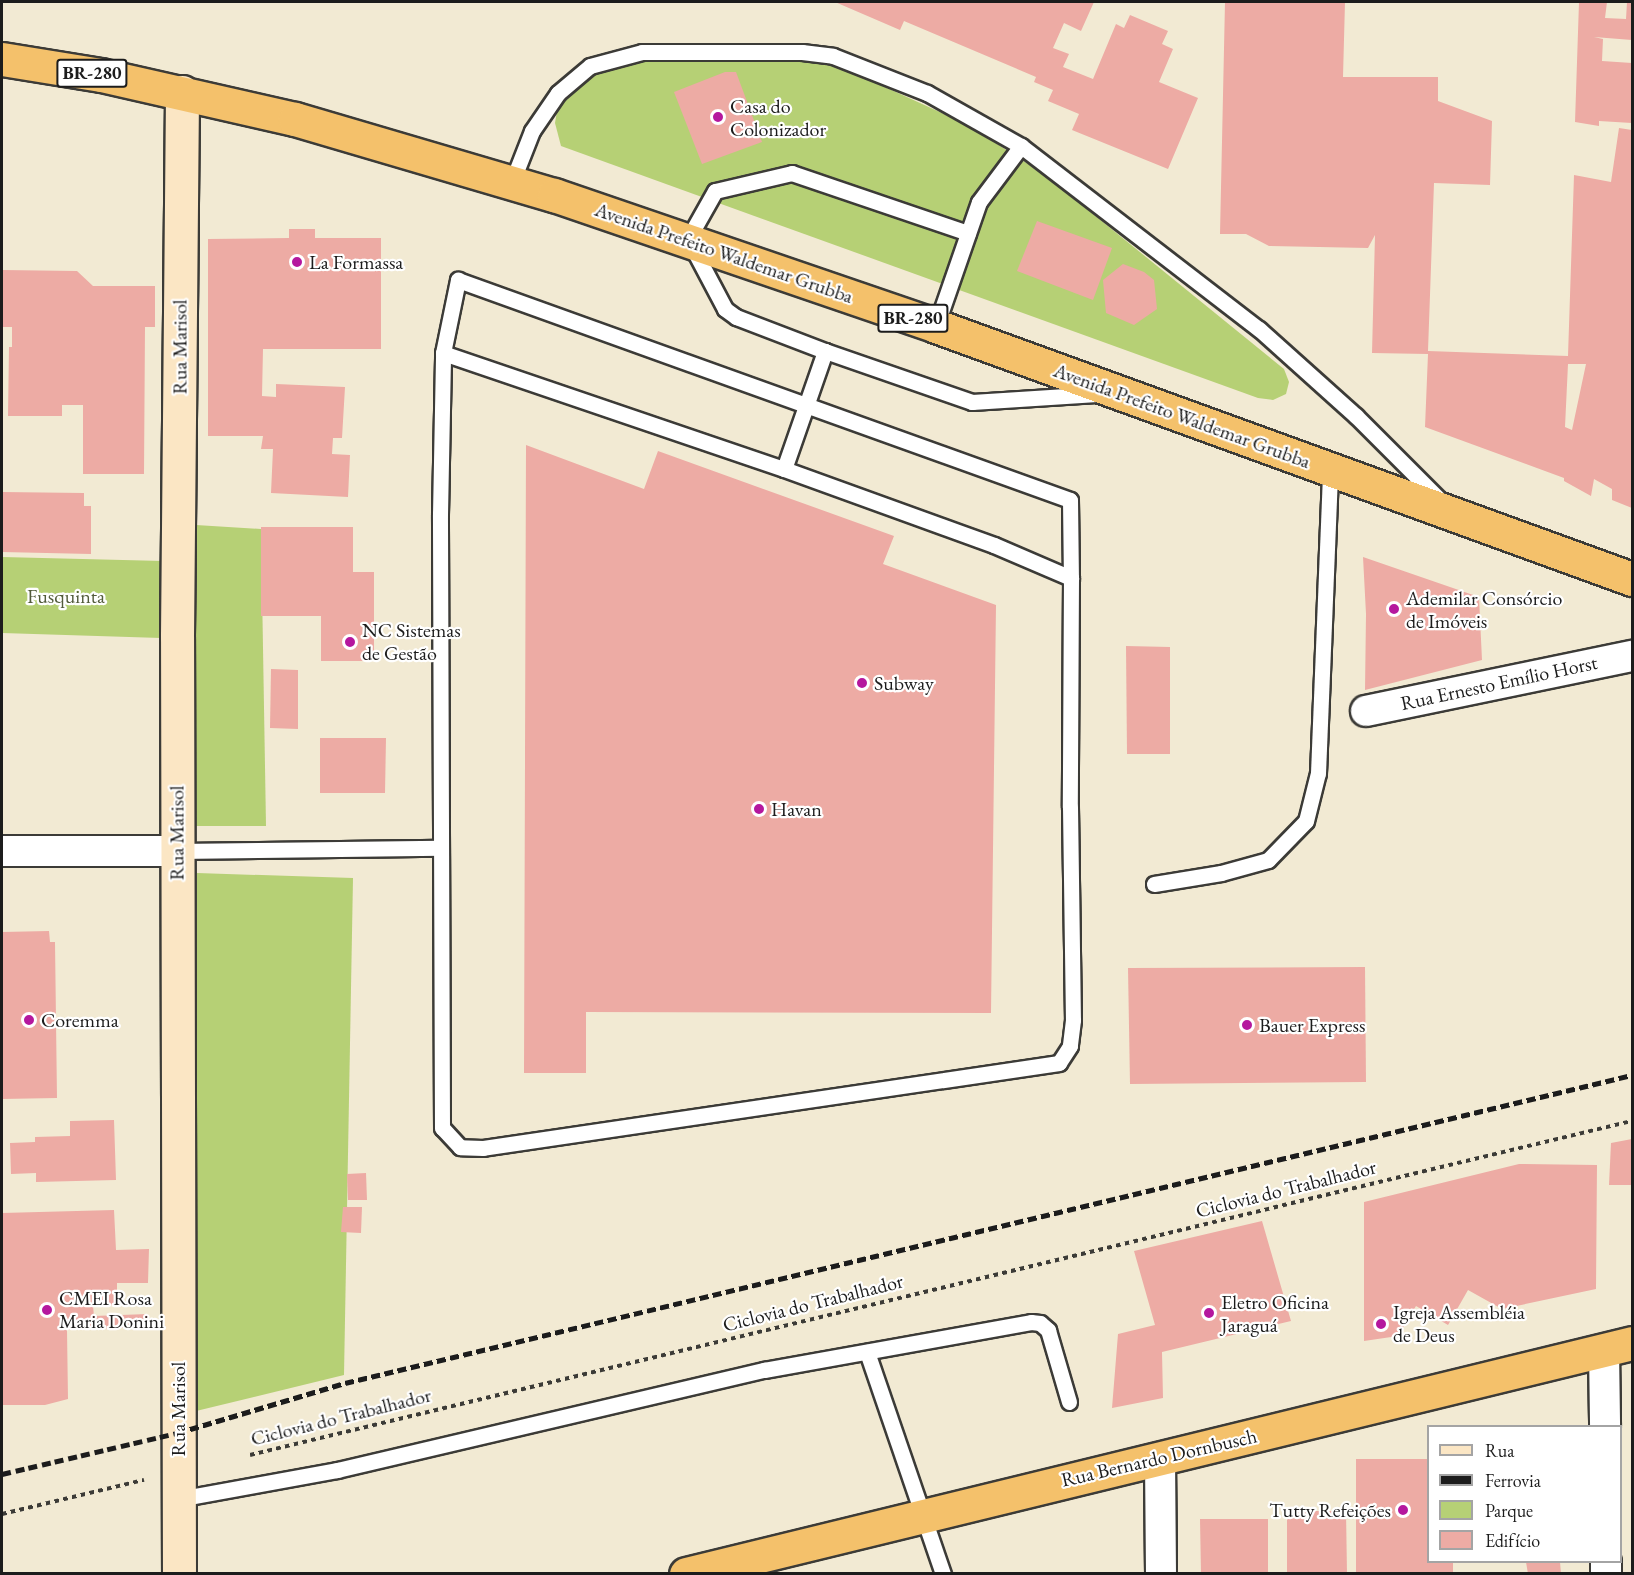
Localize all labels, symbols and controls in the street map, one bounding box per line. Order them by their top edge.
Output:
road number: BR-280 [56,58,128,88]
place label: Casa do Colonizador [730,94,826,141]
marker: Casa do Colonizador [711,110,725,124]
street label: Avenida Prefeito Waldemar Grubba [592,197,856,309]
place label: La Formassa [309,250,403,274]
marker: La Formassa [290,255,304,269]
street label: Rua Marisol [168,300,192,394]
road number: BR-280 [877,303,949,333]
street label: Avenida Prefeito Waldemar Grubba [1050,358,1314,474]
park label: Fusquinta [27,584,105,608]
place label: Ademilar Consórcio de Imóveis [1406,586,1562,633]
marker: Ademilar Consórcio de Imóveis [1387,602,1401,616]
place label: NC Sistemas de Gestão [362,618,461,665]
marker: NC Sistemas de Gestão [343,635,357,649]
street label: Rua Ernesto Emílio Horst [1398,650,1600,716]
place label: Subway [874,671,934,695]
marker: Subway [855,676,869,690]
street label: Rua Marisol [165,786,189,880]
place label: Havan [771,797,822,821]
marker: Havan [752,802,766,816]
place label: Coremma [41,1008,119,1032]
marker: Coremma [22,1013,36,1027]
place label: Bauer Express [1259,1013,1365,1037]
marker: Bauer Express [1240,1018,1254,1032]
street label: Ciclovia do Trabalhador [1193,1155,1379,1223]
street label: Ciclovia do Trabalhador [720,1269,906,1337]
place label: CMEI Rosa Maria Donini [59,1286,164,1333]
place label: Eletro Oficina Jaraguá [1221,1290,1329,1337]
place label: Igreja Assembléia de Deus [1393,1300,1525,1347]
marker: CMEI Rosa Maria Donini [40,1303,54,1317]
marker: Eletro Oficina Jaraguá [1202,1306,1216,1320]
marker: Igreja Assembléia de Deus [1374,1317,1388,1331]
street label: Rua Marisol [166,1362,190,1456]
street label: Ciclovia do Trabalhador [248,1383,434,1451]
street label: Rua Bernardo Dornbusch [1059,1424,1259,1492]
legend [1427,1425,1622,1563]
text: Rua [1485,1439,1515,1462]
text: Ferrovia [1485,1469,1541,1492]
place label: Tutty Refeições [1269,1498,1391,1522]
text: Parque [1485,1499,1533,1522]
marker: Tutty Refeições [1396,1503,1410,1517]
text: Edifício [1485,1529,1540,1552]

